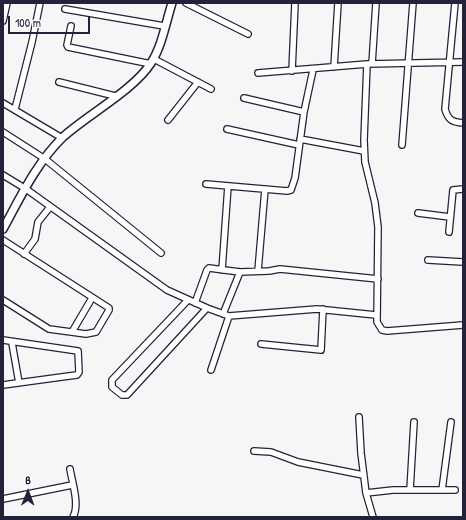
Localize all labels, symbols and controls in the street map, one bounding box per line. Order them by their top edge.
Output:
scale bar [10,8,92,34]
text: 100 m [15,14,41,31]
north arrow [8,472,48,512]
text: B [25,473,31,487]

